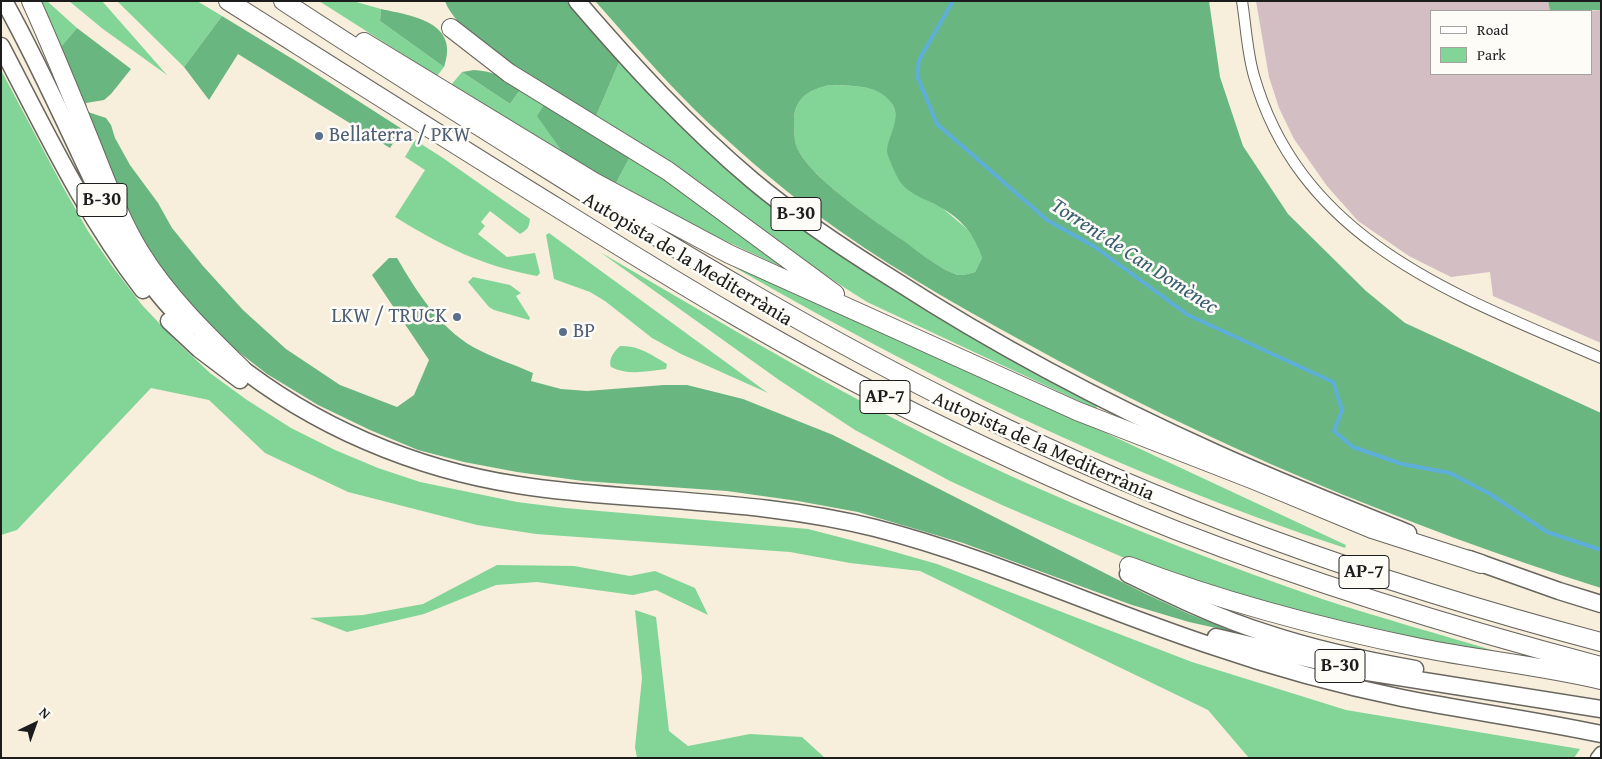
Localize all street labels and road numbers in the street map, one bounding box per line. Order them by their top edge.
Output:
road number: B-30 [77,184,127,216]
street label: Autopista de la Mediterrània [578,188,796,332]
road number: B-30 [771,198,821,230]
road number: AP-7 [860,381,910,414]
street label: Autopista de la Mediterrània [928,387,1158,507]
road number: AP-7 [1339,556,1389,588]
road number: B-30 [1315,649,1365,682]

